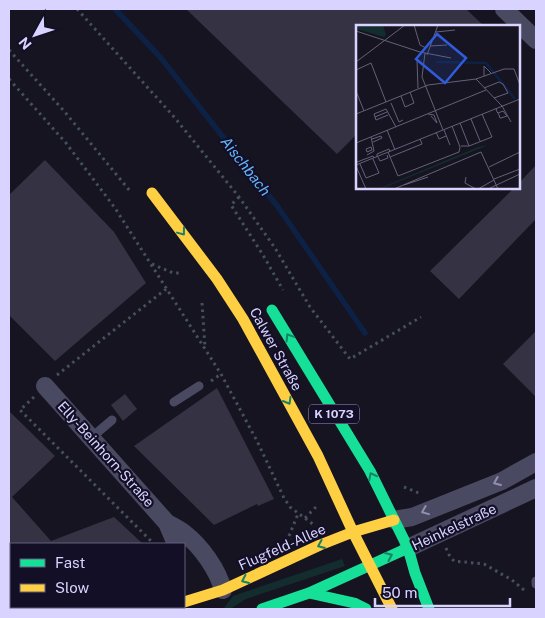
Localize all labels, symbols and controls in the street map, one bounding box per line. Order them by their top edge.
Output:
north arrow [10,10,60,60]
inset map [356,25,520,189]
text: N [15,34,35,53]
water label: Aischbach [218,133,274,199]
one-way arrow [176,226,185,236]
street label: Calwer Straße [247,305,305,393]
one-way arrow [285,334,295,343]
one-way arrow [281,396,291,405]
street label: Elly-Beinhorn-Straße [54,398,158,510]
road number: K 1073 [309,404,359,424]
one-way arrow [368,473,378,482]
one-way arrow [493,476,502,487]
street label: Heinkelstraße [409,500,499,554]
one-way arrow [422,505,430,515]
street label: Flugfeld-Allee [236,521,328,573]
one-way arrow [317,539,326,550]
legend [10,543,185,608]
one-way arrow [384,552,393,563]
text: Fast [55,554,85,571]
one-way arrow [241,573,250,584]
scale bar [375,576,510,608]
text: Slow [55,579,90,596]
text: 50 m [382,584,417,601]

